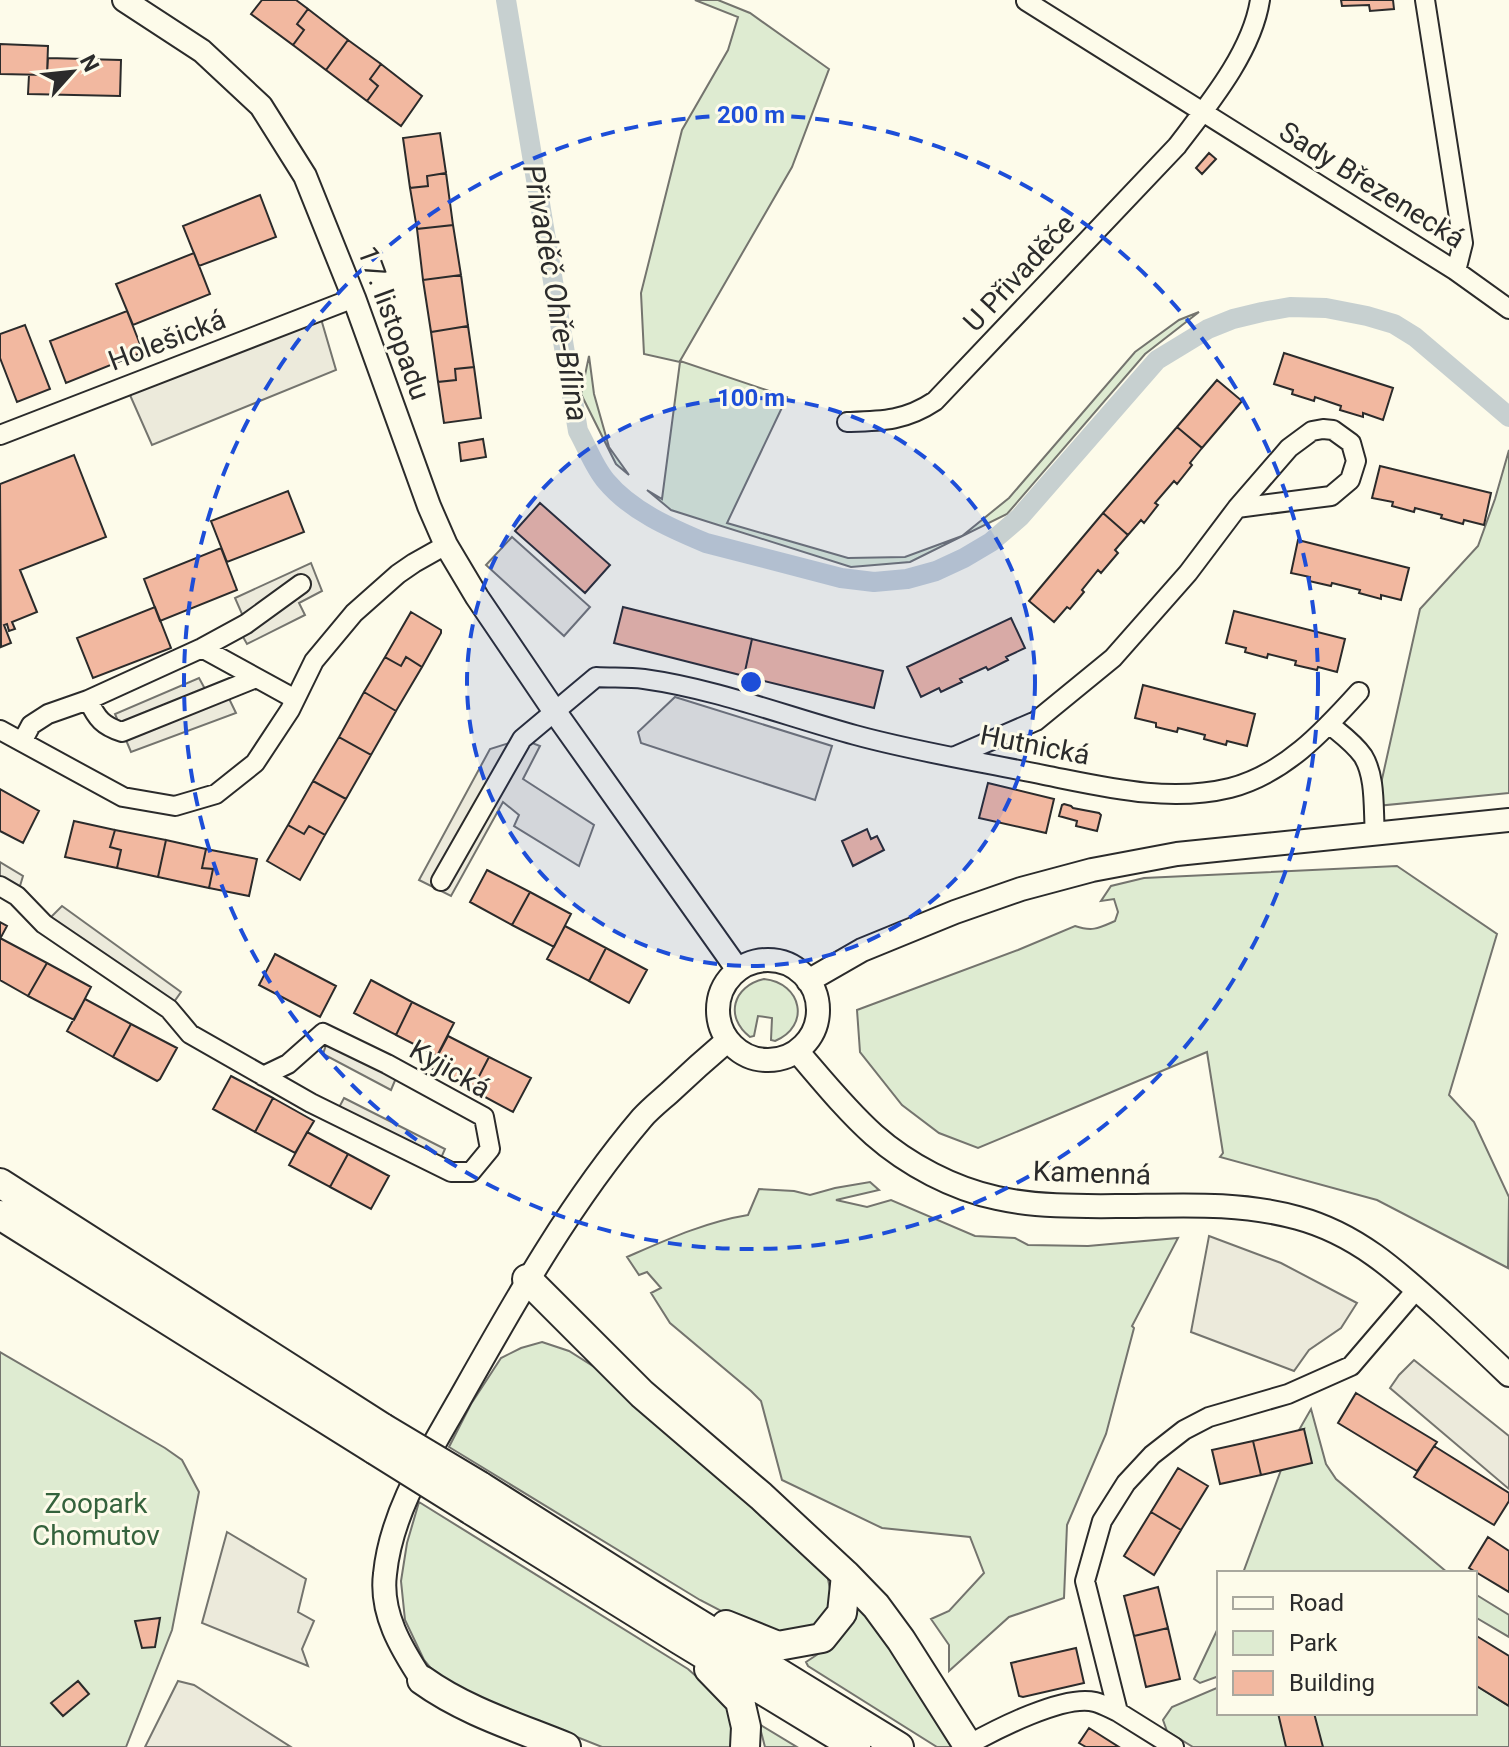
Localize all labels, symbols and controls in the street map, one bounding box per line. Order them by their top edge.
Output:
north arrow [32,32,112,112]
text: N [75,51,104,76]
text: 200 m [717,101,785,129]
street label: Sady Březenecká [1273,115,1471,255]
water label: Přivaděč Ohře-Bílina [516,162,596,424]
street label: U Přivaděče [957,208,1081,338]
street label: 17. listopadu [351,242,437,404]
street label: Holešická [104,303,230,377]
text: 100 m [717,384,785,412]
centre of rings [737,668,765,696]
street label: Hutnická [977,718,1093,772]
street label: Kyjická [404,1033,496,1105]
street label: Kamenná [1032,1154,1152,1192]
park label: Zoopark Chomutov [32,1487,160,1552]
legend [1217,1571,1477,1715]
text: Road [1289,1589,1344,1617]
text: Park [1289,1629,1338,1657]
text: Building [1289,1669,1375,1697]

